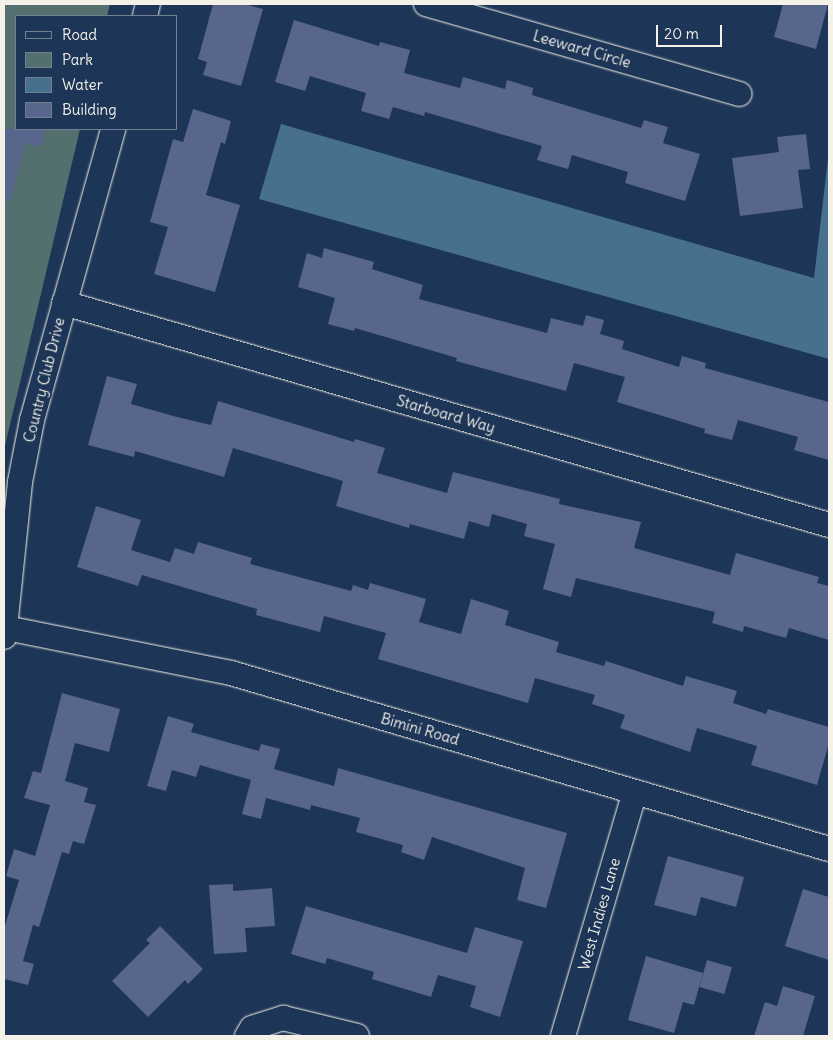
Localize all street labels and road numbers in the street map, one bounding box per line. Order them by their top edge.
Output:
street label: Leeward Circle [531,26,633,72]
street label: Country Club Drive [20,316,68,444]
street label: Starboard Way [395,391,497,437]
street label: Bimini Road [379,709,461,749]
street label: West Indies Lane [574,856,624,972]

